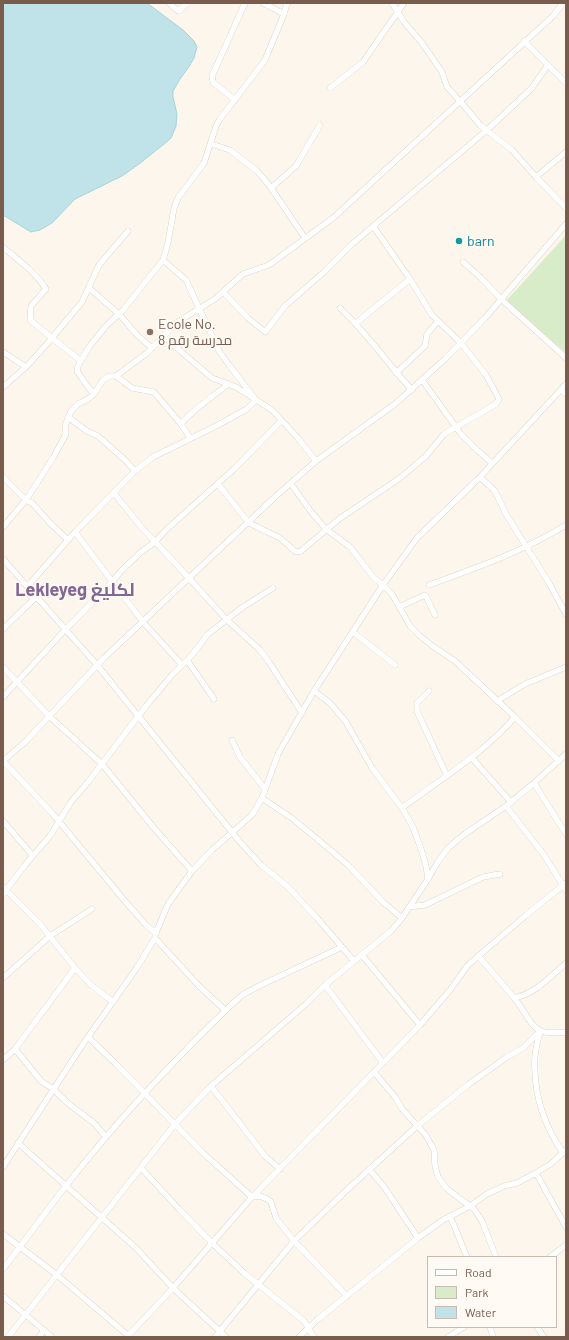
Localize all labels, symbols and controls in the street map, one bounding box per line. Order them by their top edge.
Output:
place label: barn [467,233,494,249]
marker: barn [454,236,464,246]
place label: Ecole No. 8 مدرسة رقم [158,316,232,348]
marker: Ecole No. 8 مدرسة رقم [145,327,155,337]
district label: Lekleyeg لكليغ [15,579,135,601]
legend [427,1256,557,1328]
text: Road [465,1265,492,1279]
text: Park [465,1285,489,1299]
text: Water [465,1305,496,1319]

